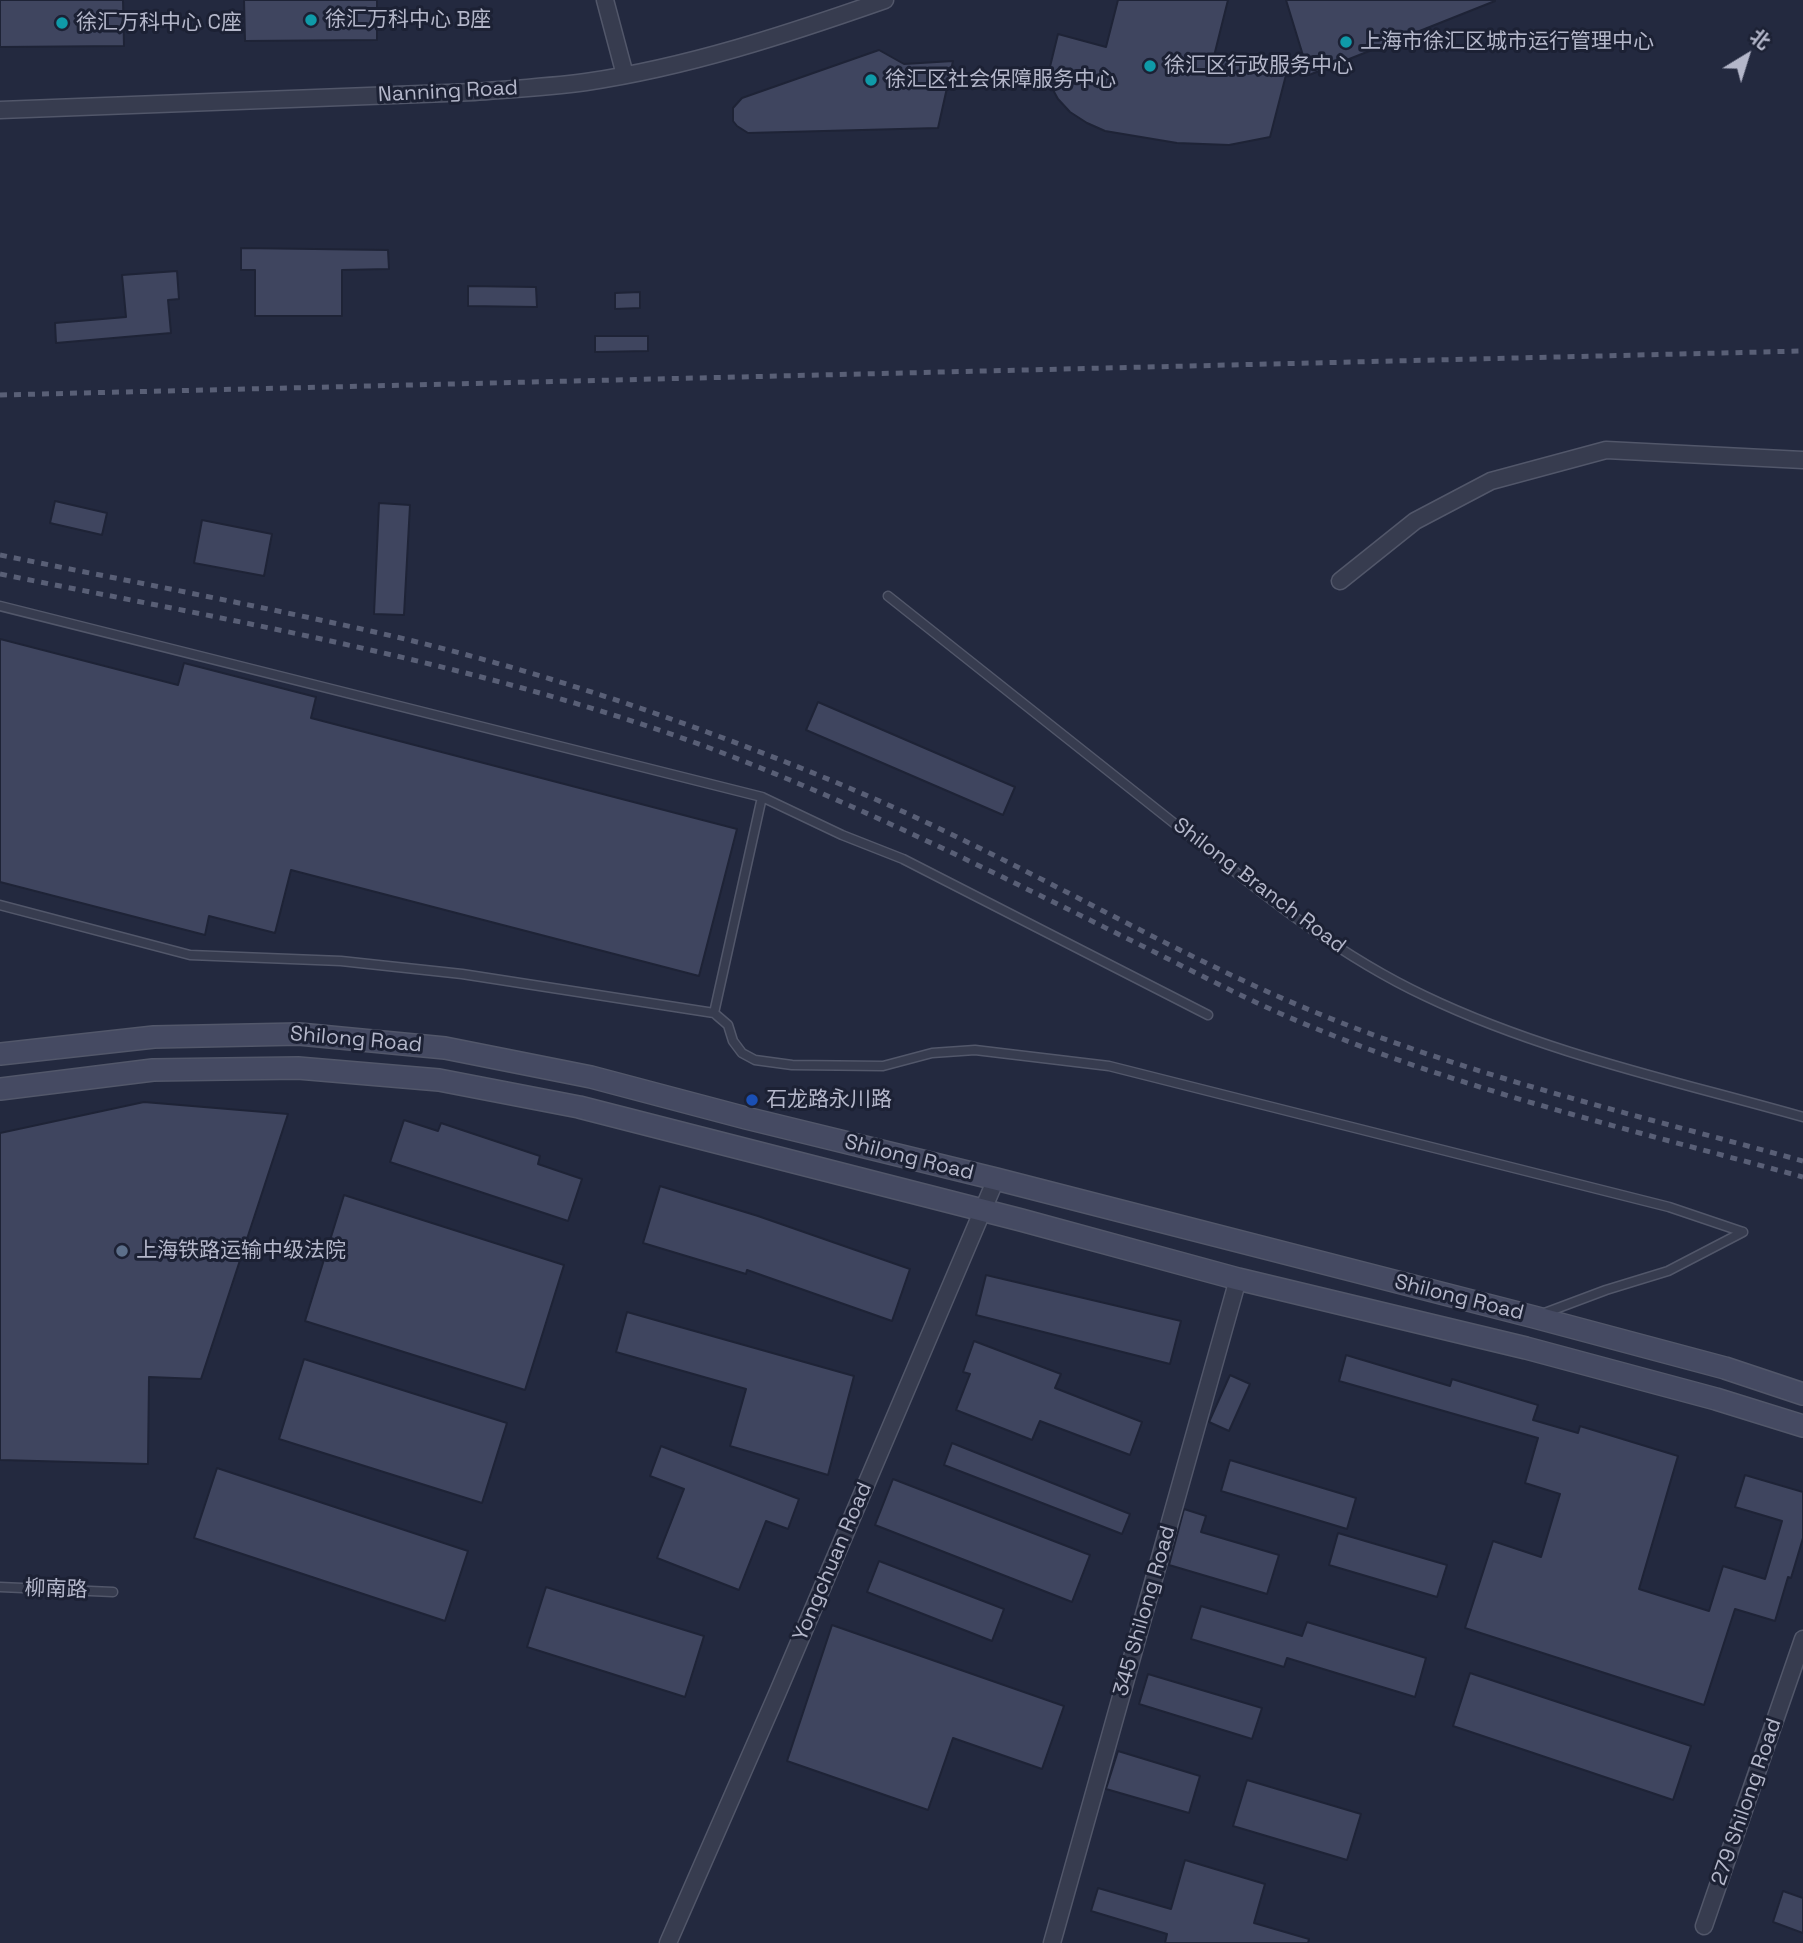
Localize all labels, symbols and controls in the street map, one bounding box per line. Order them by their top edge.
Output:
place label: 徐汇万科中心 B座 [325,7,491,33]
place label: 徐汇万科中心 C座 [76,10,242,36]
marker: 徐汇万科中心 B座 [303,12,319,28]
marker: 徐汇万科中心 C座 [54,15,70,31]
north arrow [1712,21,1782,91]
text: 北 [1745,23,1775,55]
place label: 上海市徐汇区城市运行管理中心 [1360,29,1654,55]
marker: 上海市徐汇区城市运行管理中心 [1338,34,1354,50]
place label: 徐汇区行政服务中心 [1164,53,1353,79]
marker: 徐汇区行政服务中心 [1142,58,1158,74]
place label: 徐汇区社会保障服务中心 [885,67,1116,93]
marker: 徐汇区社会保障服务中心 [863,72,879,88]
street label: Nanning Road [377,76,519,108]
street label: Shilong Branch Road [1168,813,1350,959]
street label: Shilong Road [289,1022,423,1058]
place label: 石龙路永川路 [766,1087,892,1113]
marker: 石龙路永川路 [744,1092,760,1108]
street label: Shilong Road [842,1130,976,1186]
place label: 上海铁路运输中级法院 [136,1238,346,1264]
marker: 上海铁路运输中级法院 [114,1243,130,1259]
street label: Shilong Road [1392,1270,1526,1326]
street label: Yongchuan Road [788,1479,878,1645]
street label: 345 Shilong Road [1109,1523,1181,1699]
street label: 柳南路 [24,1576,88,1604]
street label: 279 Shilong Road [1707,1715,1787,1889]

